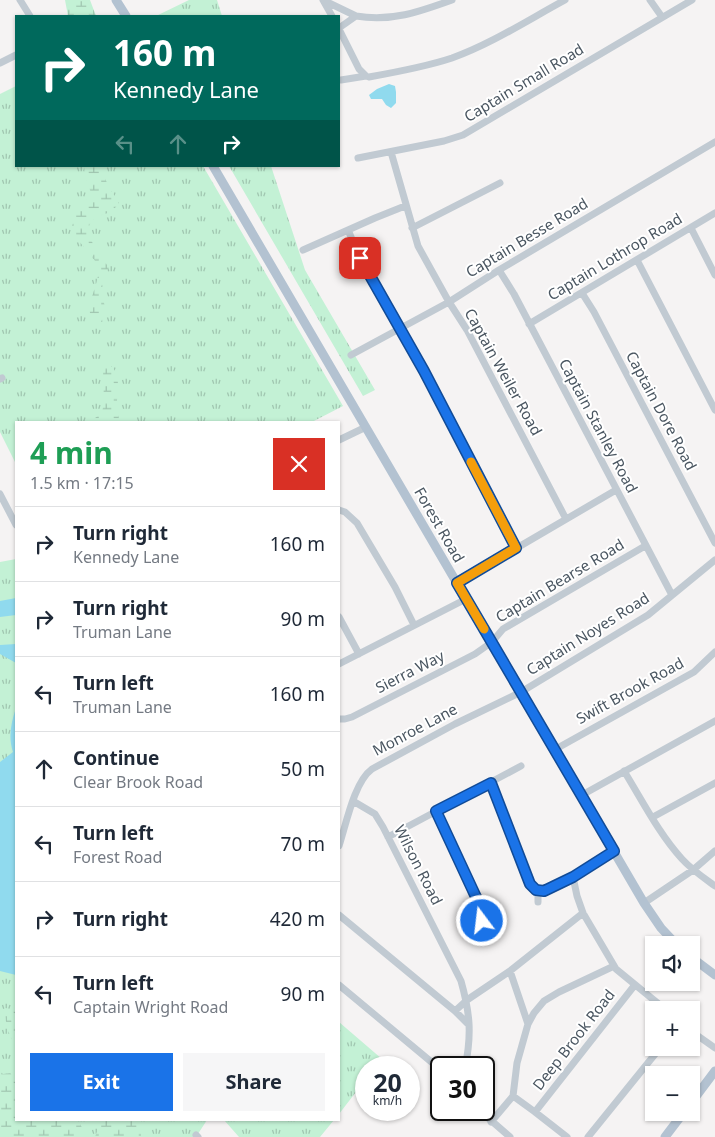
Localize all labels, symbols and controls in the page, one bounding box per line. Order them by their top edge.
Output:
text: 160 m [113,29,216,76]
icon: right [30,35,95,100]
street label: Captain Small Road [460,38,587,126]
text: Kennedy Lane [113,74,259,104]
icon: left [111,130,139,158]
icon: ahead [164,130,192,158]
icon: right [217,130,245,158]
street label: Captain Besse Road [462,193,591,282]
street label: Captain Lothrop Road [543,208,686,304]
pin [339,237,381,279]
icon: arrive [346,244,374,272]
street label: Captain Weiler Road [461,304,547,439]
street label: Captain Dore Road [622,347,702,474]
street label: Captain Stanley Road [555,355,643,496]
text: 4 min [30,432,113,473]
button: close [273,438,325,490]
text: 1.5 km · 17:15 [30,472,134,494]
street label: Forest Road [410,483,469,566]
text: Turn right [73,520,168,546]
icon: right [30,530,58,558]
text: 160 m [270,531,325,557]
street label: Captain Bearse Road [492,534,627,626]
text: Kennedy Lane [73,546,179,568]
street label: Captain Noyes Road [522,587,653,679]
text: Turn right [73,595,168,621]
icon: right [30,605,58,633]
text: 90 m [281,606,325,632]
text: Truman Lane [73,621,172,643]
street label: Sierra Way [372,645,448,697]
street label: Swift Brook Road [572,652,687,728]
text: Turn left [73,670,154,696]
icon: left [30,680,58,708]
text: 160 m [270,681,325,707]
text: Truman Lane [73,696,172,718]
street label: Monroe Lane [369,698,460,760]
text: Continue [73,745,159,771]
icon: ahead [30,755,58,783]
text: 50 m [281,756,325,782]
text: Clear Brook Road [73,771,203,793]
text: Turn left [73,820,154,846]
street label: Wilson Road [390,821,448,908]
icon: left [30,830,58,858]
text: 70 m [281,831,325,857]
text: Forest Road [73,846,162,868]
position arrow [455,894,507,946]
icon: right [30,905,58,933]
text: Turn right [73,906,168,932]
text: 420 m [270,906,325,932]
map controls [645,936,700,1121]
button: sound [645,936,700,991]
text: Turn left [73,970,154,996]
icon: left [30,980,58,1008]
text: 90 m [281,981,325,1007]
street label: Deep Brook Road [528,985,619,1094]
text: Captain Wright Road [73,996,228,1018]
button: + [645,1001,700,1056]
button: Exit [30,1053,173,1111]
button: Share [183,1053,325,1111]
speed limit sign: 30 [430,1056,495,1121]
text: 20 [373,1065,402,1099]
button: − [645,1066,700,1121]
text: km/h [373,1092,402,1109]

